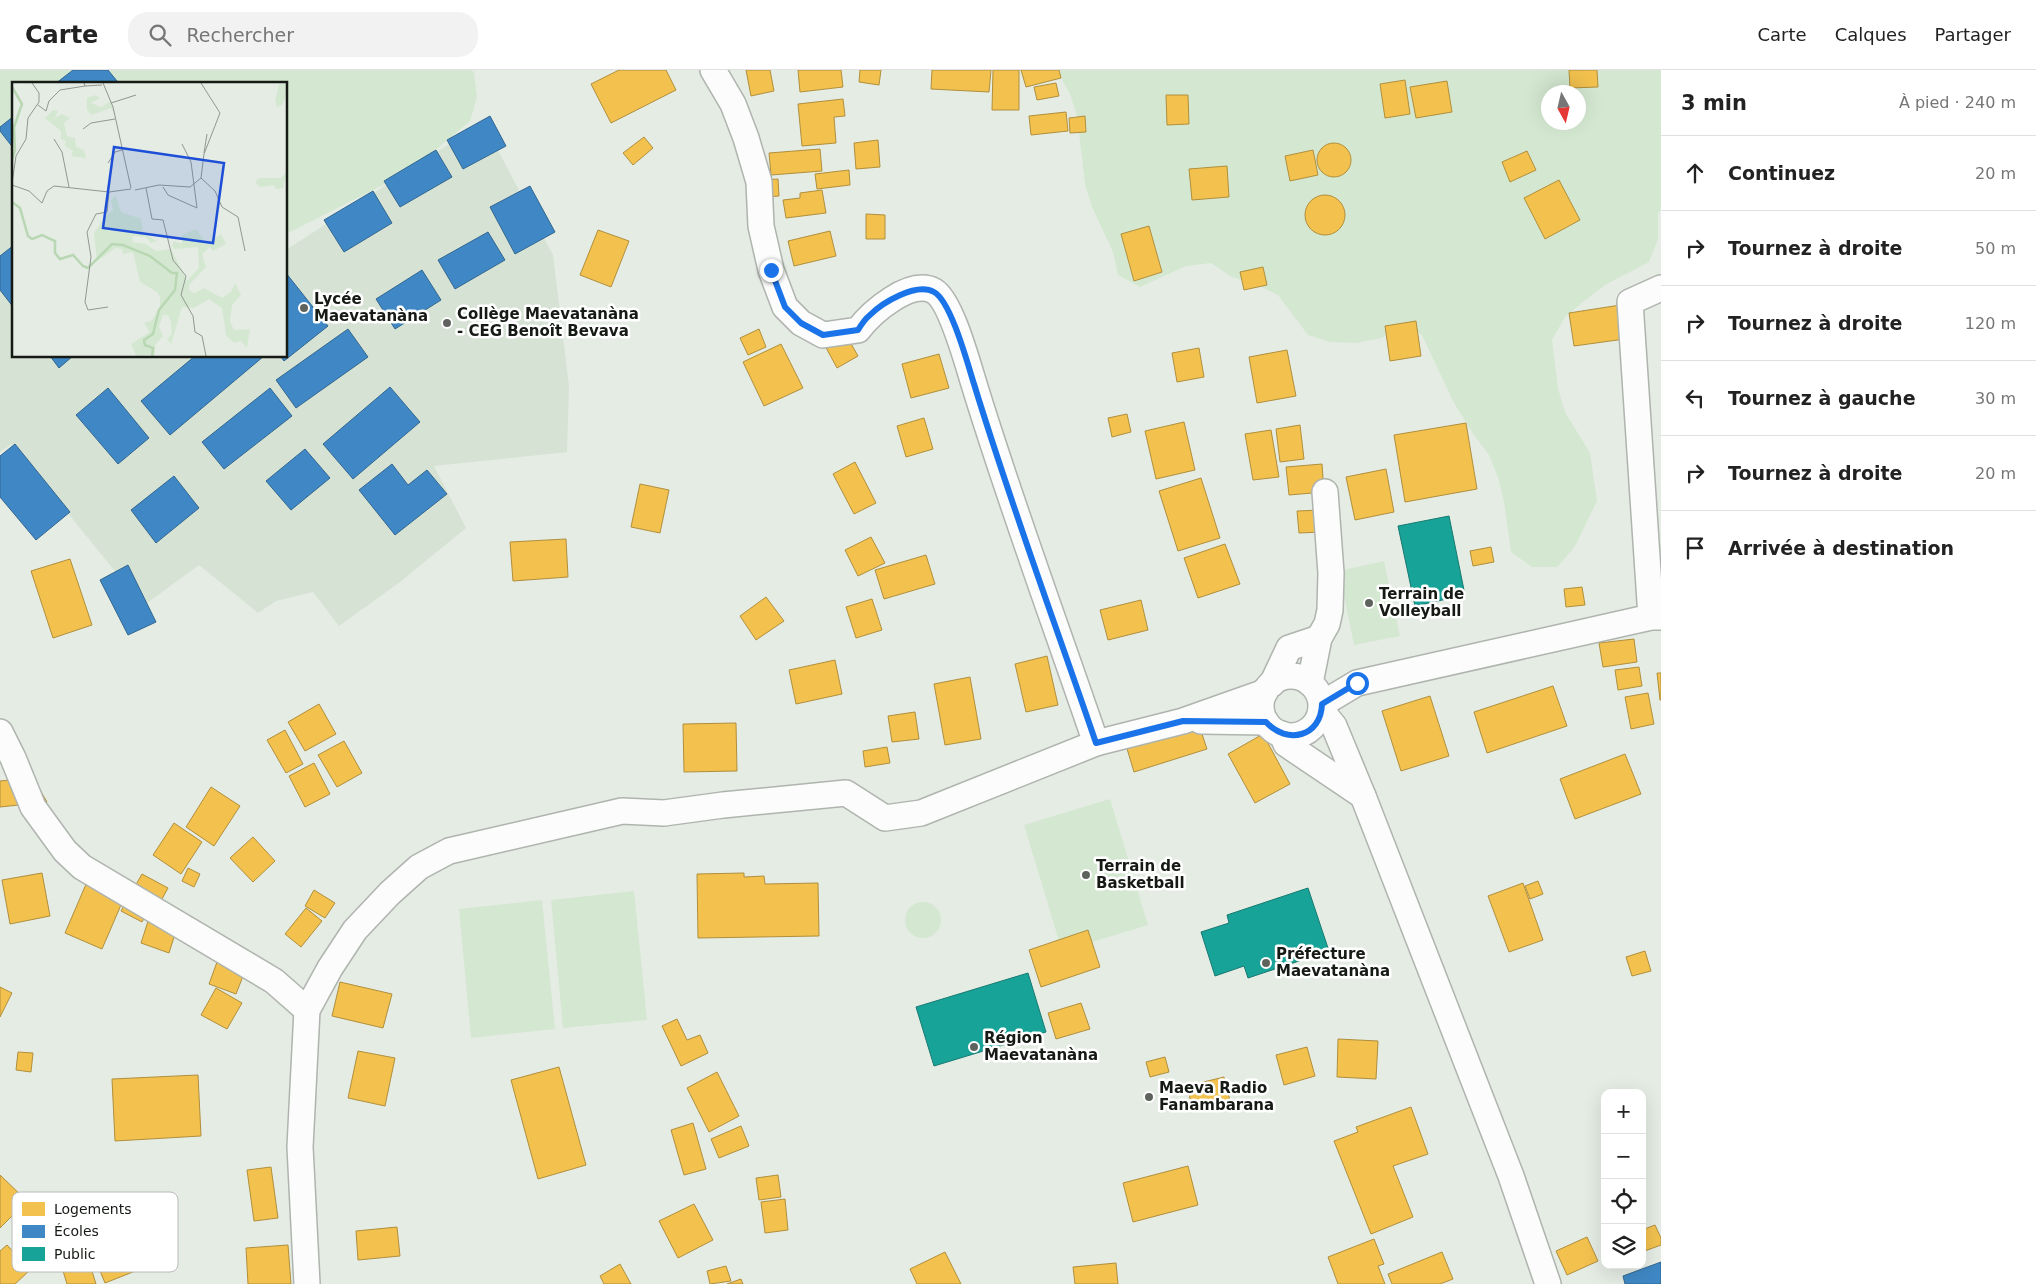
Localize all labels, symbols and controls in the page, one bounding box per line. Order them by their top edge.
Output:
search box [128,12,478,57]
text: Carte [25,21,98,49]
icon: search [146,21,174,49]
text: Rechercher [186,24,294,46]
text: Carte [1758,24,1807,45]
text: Calques [1835,24,1907,45]
text: Partager [1935,24,2011,45]
inset map [12,82,288,358]
north arrow [1541,85,1586,130]
text: 3 min [1681,91,1747,115]
text: À pied · 240 m [1899,93,2016,112]
icon: ahead [1681,159,1709,187]
text: Continuez [1728,162,1835,184]
text: 20 m [1975,164,2016,183]
icon: right [1681,234,1709,262]
text: Tournez à droite [1728,237,1902,259]
text: 50 m [1975,239,2016,258]
route end [760,259,783,282]
place label: Lycée Maevatanàna [314,290,428,325]
marker: Lycée Maevatanàna [298,302,310,314]
place label: Collège Maevatanàna - CEG Benoît Bevava [457,305,639,340]
icon: right [1681,309,1709,337]
text: Tournez à droite [1728,312,1902,334]
text: 120 m [1965,314,2016,333]
marker: Collège Maevatanàna - CEG Benoît Bevava [441,317,453,329]
icon: left [1681,384,1709,412]
text: Tournez à gauche [1728,387,1916,409]
text: 30 m [1975,389,2016,408]
icon: right [1681,459,1709,487]
text: Tournez à droite [1728,462,1902,484]
text: 20 m [1975,464,2016,483]
icon: arrive [1681,534,1709,562]
text: Arrivée à destination [1728,537,1954,559]
place label: Terrain de Volleyball [1379,585,1464,620]
marker: Terrain de Volleyball [1363,597,1375,609]
route start [1346,672,1369,695]
place label: Terrain de Basketball [1096,857,1185,892]
marker: Terrain de Basketball [1080,869,1092,881]
place label: Préfecture Maevatanàna [1276,945,1390,980]
marker: Préfecture Maevatanàna [1260,957,1272,969]
place label: Région Maevatanàna [984,1029,1098,1064]
marker: Région Maevatanàna [968,1041,980,1053]
place label: Maeva Radio Fanambarana [1159,1079,1274,1114]
map controls [1601,1089,1646,1269]
button: + [1601,1089,1646,1134]
marker: Maeva Radio Fanambarana [1143,1091,1155,1103]
button: − [1601,1134,1646,1179]
button: locate [1601,1179,1646,1224]
legend [12,1192,178,1272]
text: Logements [54,1201,132,1217]
text: Écoles [54,1223,99,1239]
button: layers [1601,1224,1646,1269]
text: Public [54,1246,95,1262]

